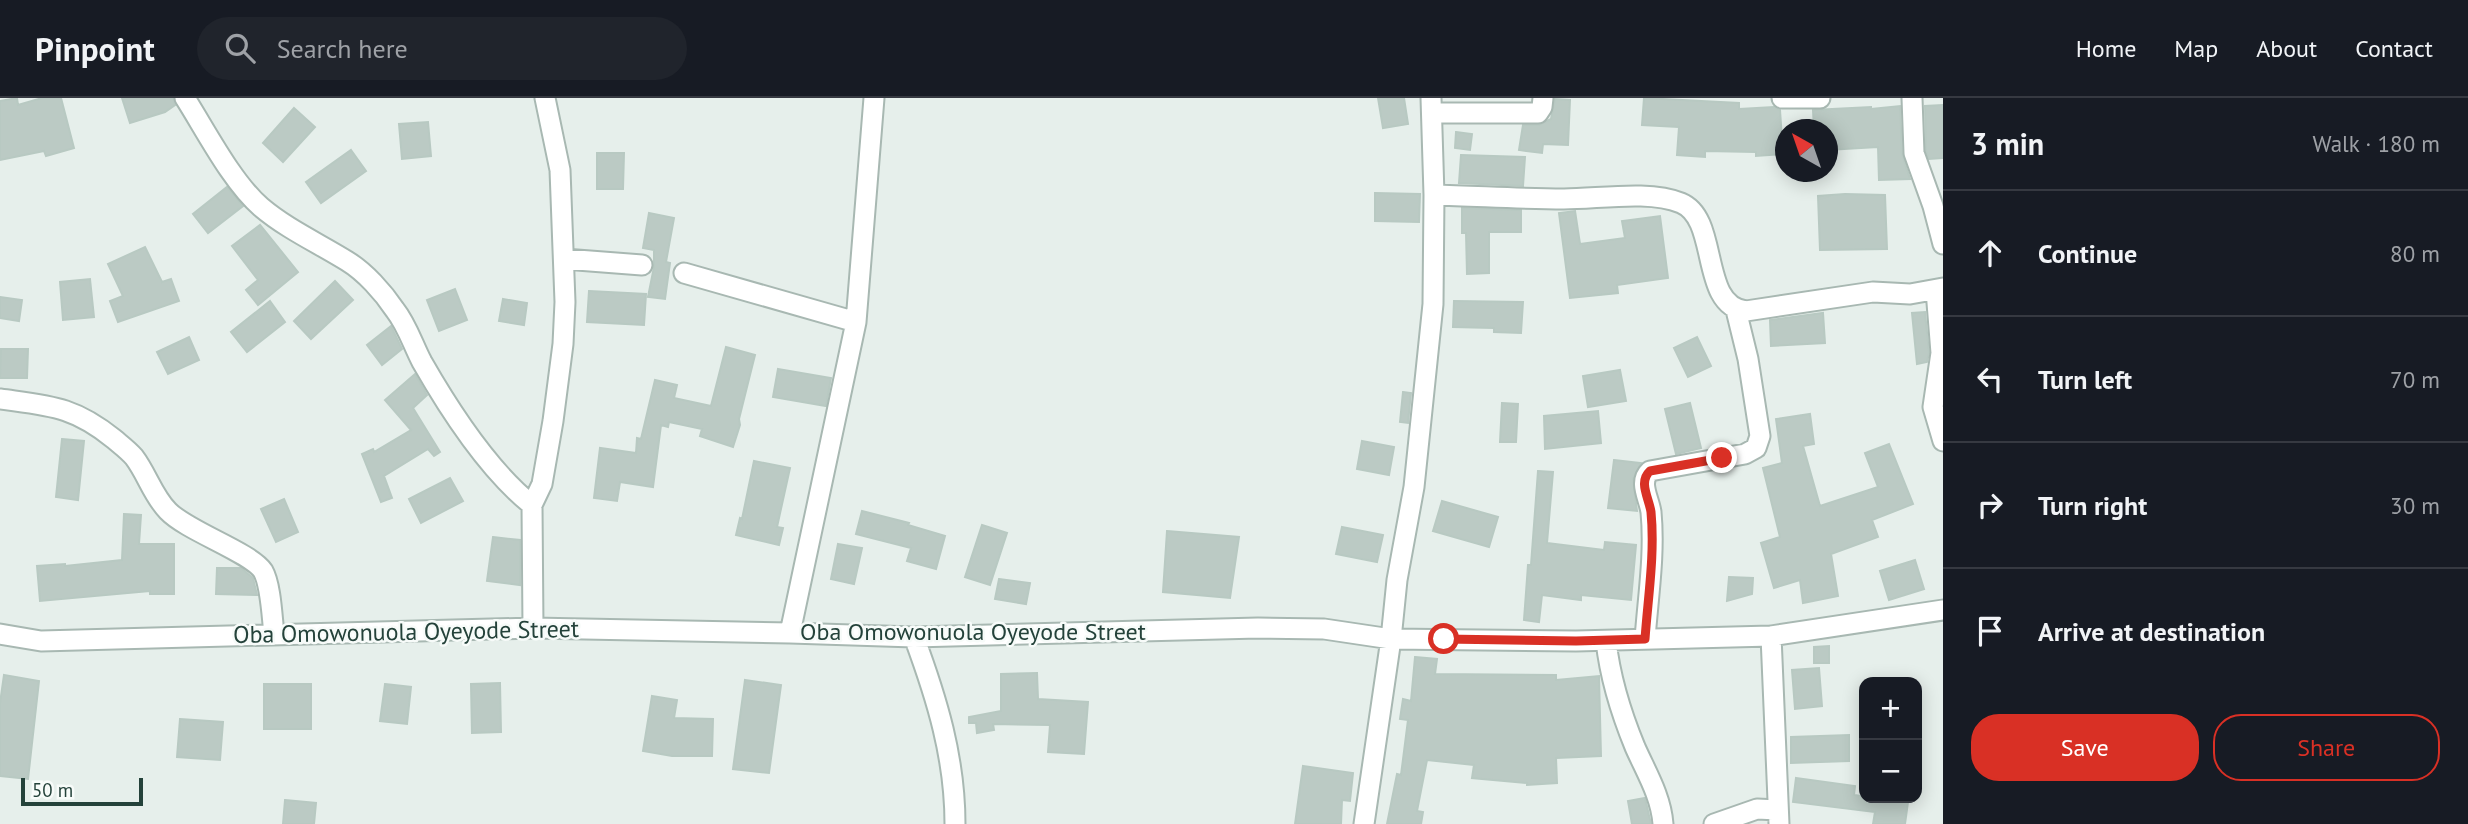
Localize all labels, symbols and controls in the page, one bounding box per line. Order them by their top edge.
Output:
search box [197,17,687,80]
text: Pinpoint [35,27,155,70]
icon: search [221,29,259,67]
text: Search here [277,32,408,65]
text: Home [2076,33,2136,64]
text: Map [2174,33,2218,64]
text: About [2256,33,2317,64]
text: Contact [2355,33,2433,64]
north arrow [1775,119,1838,182]
text: 3 min [1971,124,2044,163]
text: Walk · 180 m [2313,129,2440,158]
icon: ahead [1971,234,2009,272]
text: Continue [2038,237,2137,270]
text: 80 m [2390,239,2440,268]
icon: left [1971,360,2009,398]
text: Turn left [2038,363,2132,396]
text: 70 m [2390,365,2440,394]
route end [1706,442,1737,473]
icon: right [1971,486,2009,524]
text: Turn right [2038,489,2147,522]
text: 30 m [2390,491,2440,520]
icon: arrive [1971,612,2009,650]
street label: Oba Omowonuola Oyeyode Street [233,613,579,650]
text: Arrive at destination [2038,615,2265,648]
street label: Oba Omowonuola Oyeyode Street [800,616,1146,647]
route start [1428,623,1459,654]
map controls [1859,677,1922,803]
button: + [1859,677,1922,740]
button: Save [1971,714,2199,781]
button: Share [2213,714,2440,781]
button: − [1859,740,1922,803]
scale bar [21,775,144,807]
text: 50 m [32,778,73,802]

